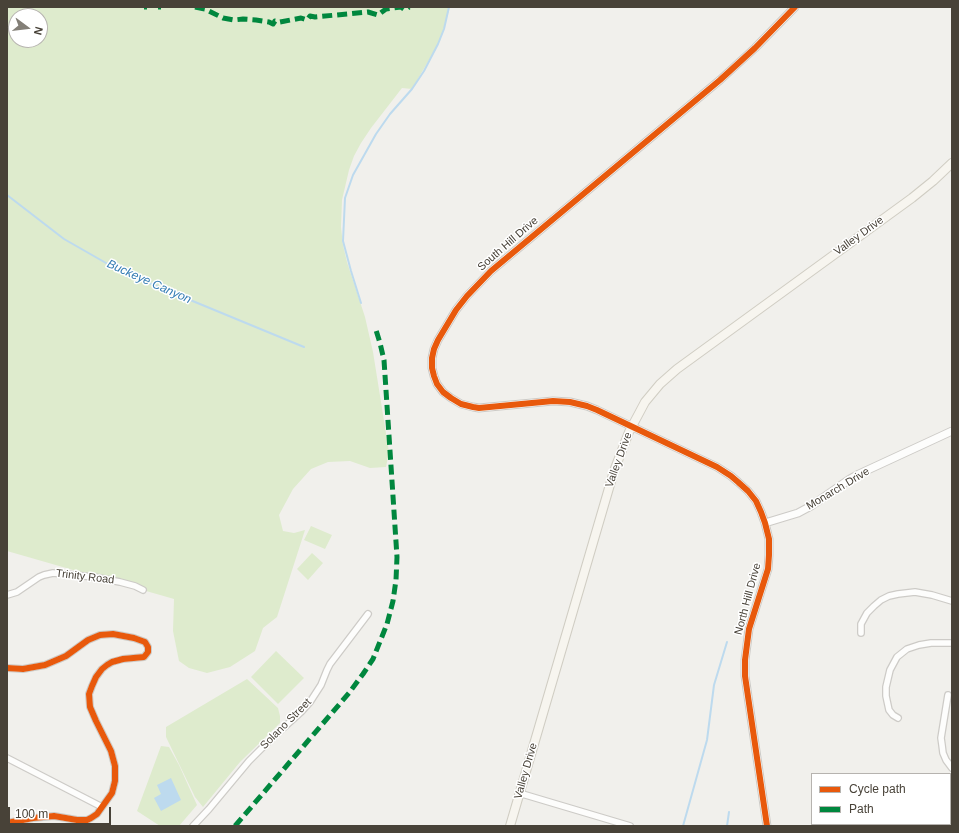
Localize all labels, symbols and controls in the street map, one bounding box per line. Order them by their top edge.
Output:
north arrow [8,8,48,48]
text: N [32,25,45,36]
street label: South Hill Drive [475,214,541,274]
street label: Valley Drive [832,214,886,258]
water label: Buckeye Canyon [105,257,193,307]
street label: Valley Drive [603,431,635,489]
street label: Monarch Drive [804,465,872,513]
street label: North Hill Drive [732,562,764,636]
street label: Trinity Road [55,567,115,587]
street label: Solano Street [258,696,314,752]
street label: Valley Drive [512,741,540,801]
legend [811,773,951,825]
text: Cycle path [849,782,906,796]
scale bar [10,799,113,825]
text: Path [849,802,874,816]
text: 100 m [15,807,48,821]

